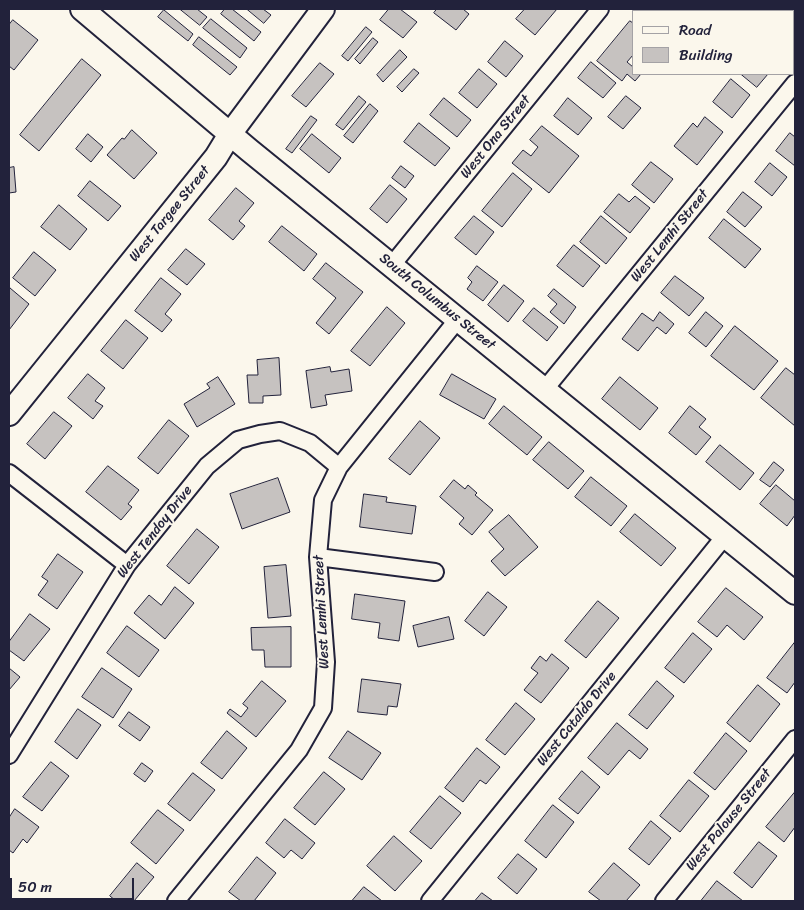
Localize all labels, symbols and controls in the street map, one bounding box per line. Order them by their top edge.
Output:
legend [632,10,794,75]
text: Road [679,17,711,43]
text: Building [679,42,733,68]
street label: West Ona Street [457,92,535,182]
street label: West Targee Street [126,163,214,265]
street label: West Lemhi Street [628,186,712,286]
street label: South Columbus Street [376,250,498,354]
street label: West Tendoy Drive [114,483,196,581]
street label: West Lemhi Street [311,555,333,669]
street label: West Cataldo Drive [534,668,620,770]
street label: West Palouse Street [683,766,775,874]
scale bar [12,868,136,900]
text: 50 m [18,874,52,900]

